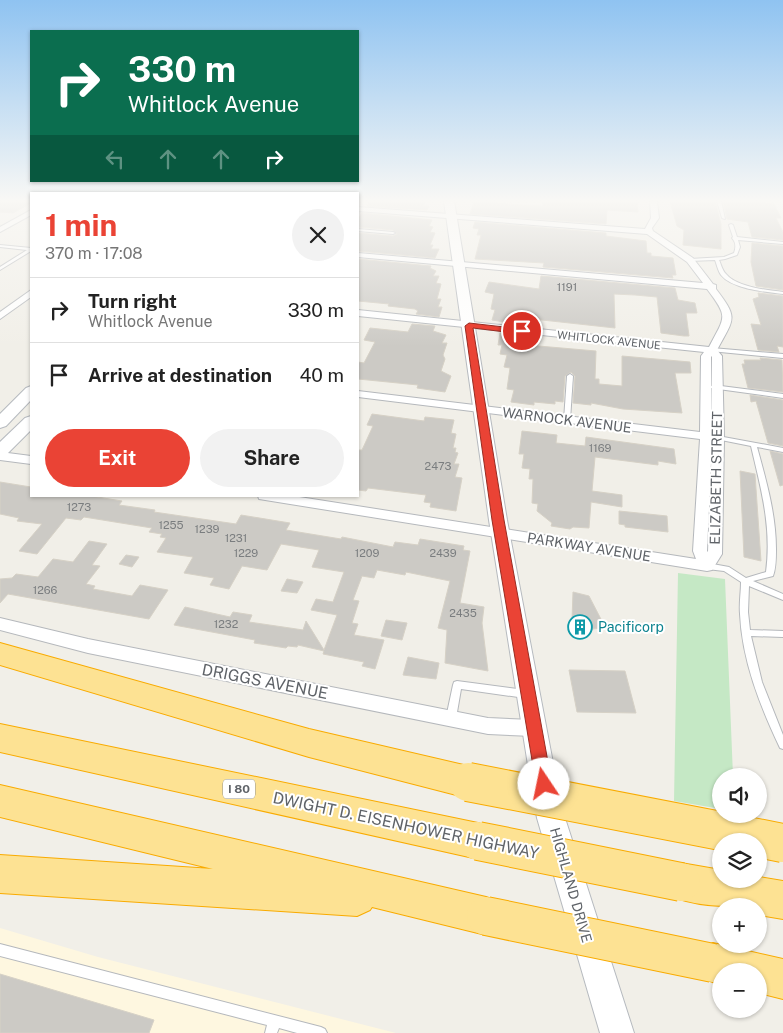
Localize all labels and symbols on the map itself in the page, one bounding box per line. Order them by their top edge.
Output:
house number: 1191 [557,281,577,293]
pin [501,310,543,352]
street label: WHITLOCK AVENUE [557,329,662,351]
street label: WARNOCK AVENUE [501,404,633,436]
street label: ELIZABETH STREET [707,411,725,545]
house number: 1169 [589,442,611,454]
house number: 2473 [425,460,451,472]
house number: 1273 [67,501,91,513]
house number: 1255 [158,519,184,531]
house number: 1239 [195,523,220,535]
street label: PARKWAY AVENUE [526,529,652,565]
house number: 1231 [225,532,247,544]
house number: 1229 [234,547,258,559]
house number: 1209 [355,547,379,559]
house number: 2439 [429,547,457,559]
house number: 1266 [33,584,57,596]
house number: 2435 [449,607,477,619]
building icon: Pacificorp [567,614,593,640]
house number: 1232 [214,618,239,630]
place label: Pacificorp [598,619,664,635]
street label: DRIGGS AVENUE [200,660,329,703]
position arrow [517,757,569,809]
road number: I 80 [223,780,255,799]
street label: DWIGHT D. EISENHOWER HIGHWAY [271,788,541,863]
street label: HIGHLAND DRIVE [547,826,595,944]

